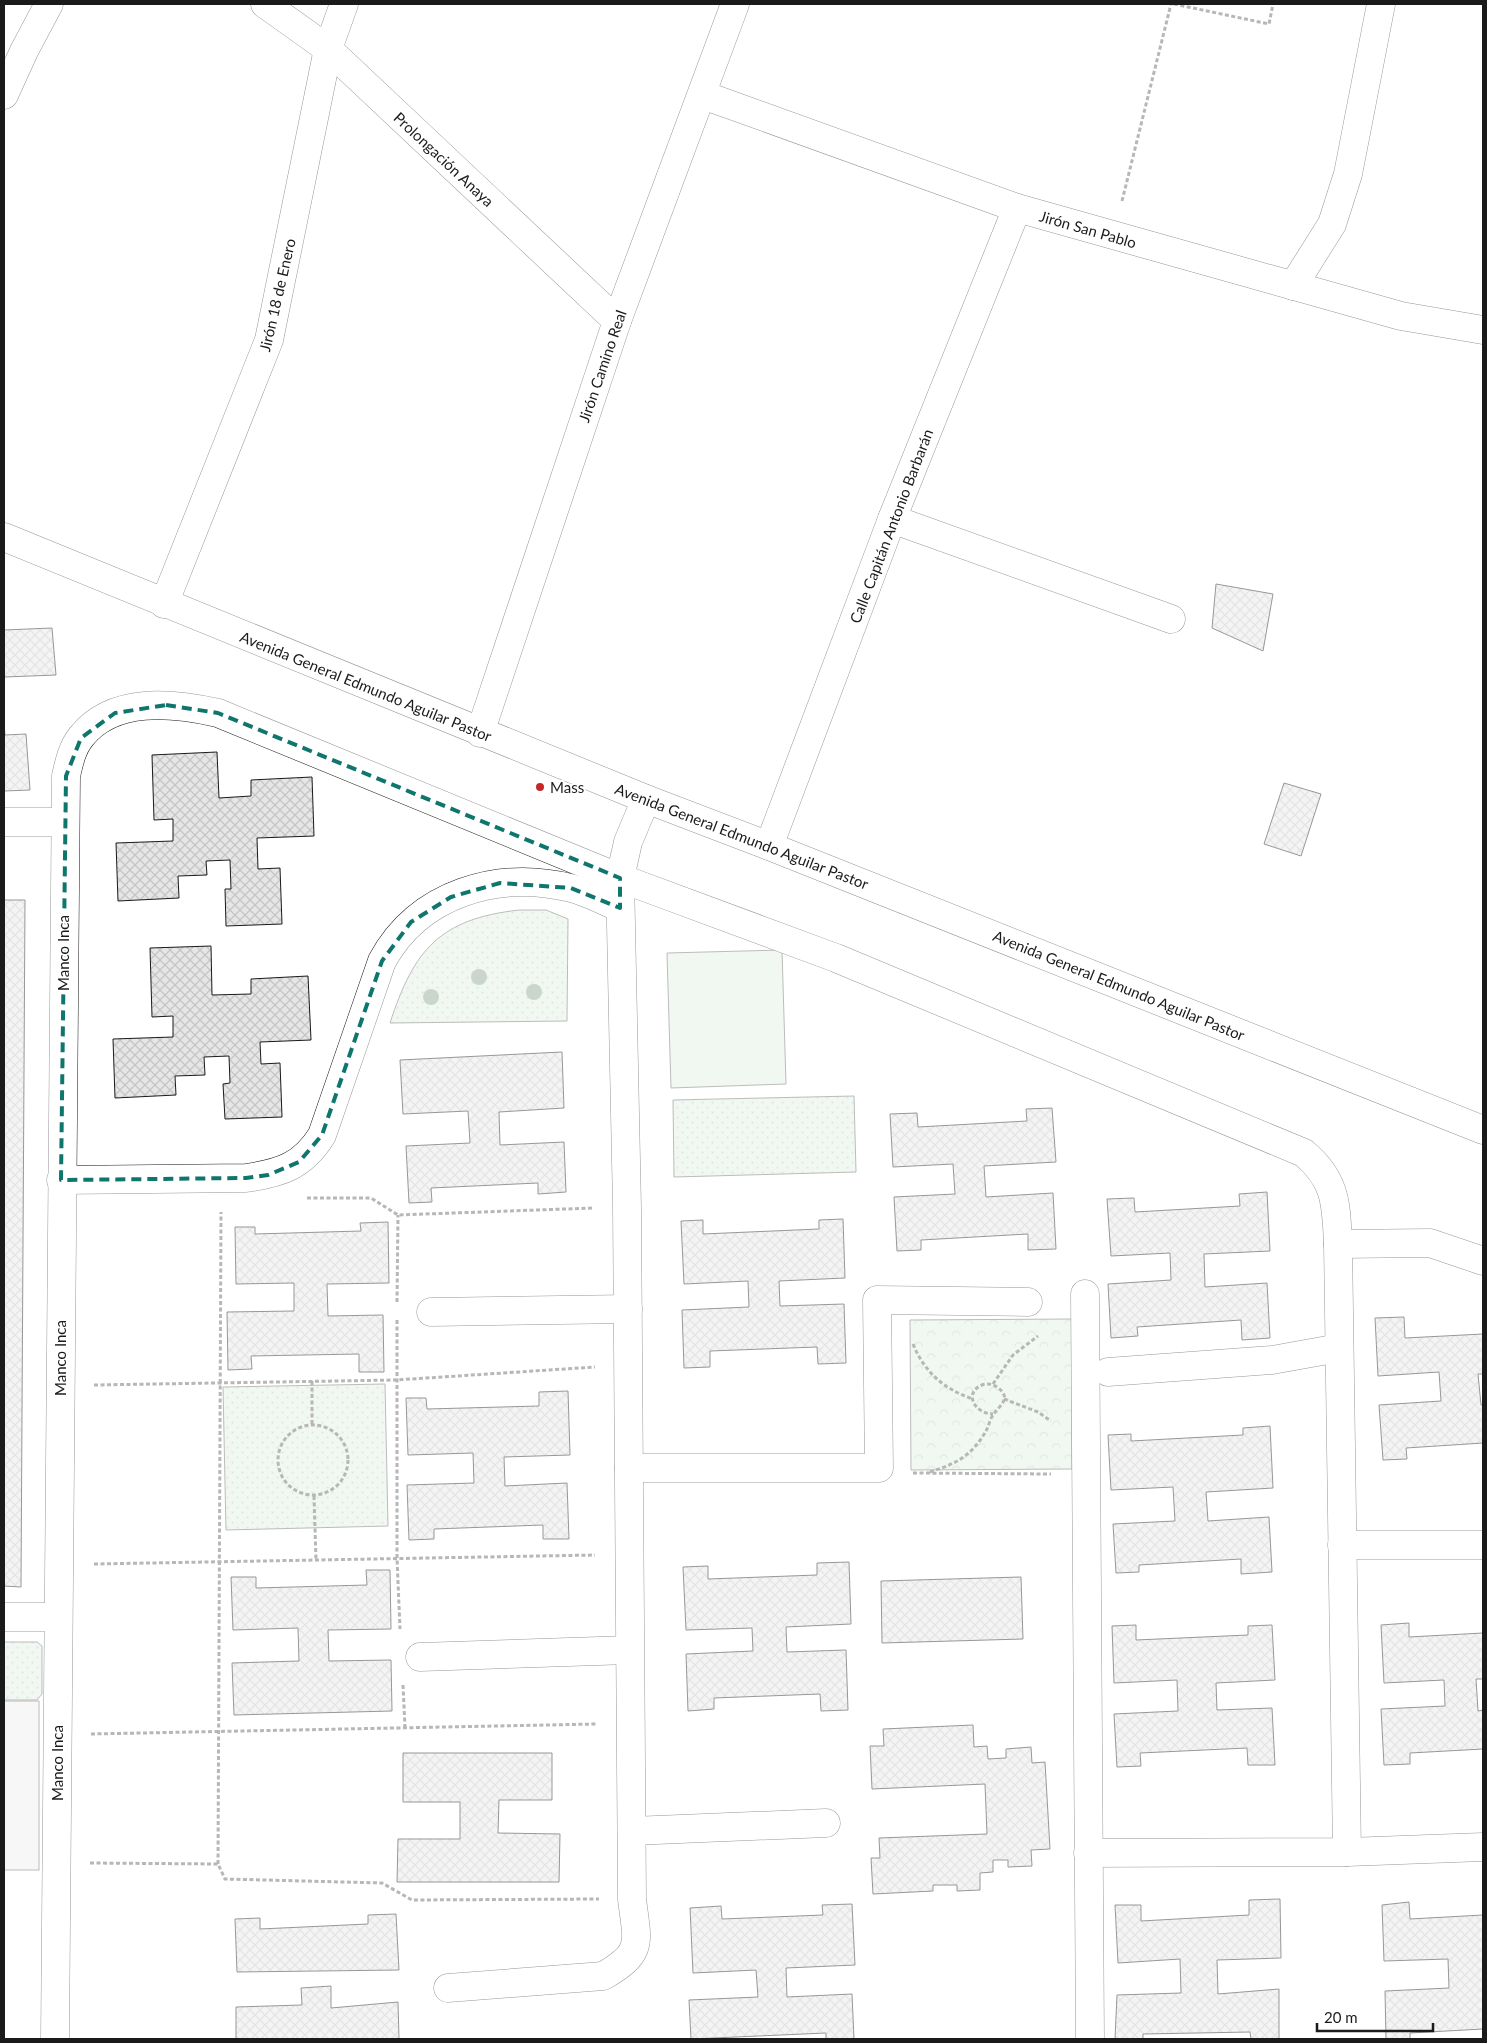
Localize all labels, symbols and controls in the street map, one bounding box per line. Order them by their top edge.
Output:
street label: Prolongación Anaya [390,108,498,210]
street label: Jirón San Pablo [1037,207,1139,251]
street label: Jirón 18 de Enero [255,237,299,353]
street label: Jirón Camino Real [574,307,630,425]
street label: Calle Capitán Antonio Barbarán [846,426,936,626]
street label: Avenida General Edmundo Aguilar Pastor [238,627,495,745]
place label: Mass [550,778,584,796]
street label: Avenida General Edmundo Aguilar Pastor [613,779,872,893]
marker: Mass [534,781,546,793]
street label: Manco Inca [54,915,72,991]
street label: Avenida General Edmundo Aguilar Pastor [991,926,1248,1044]
street label: Manco Inca [51,1320,69,1396]
street label: Manco Inca [48,1725,66,1801]
scale bar [1317,2000,1433,2032]
text: 20 m [1324,2008,1358,2026]

